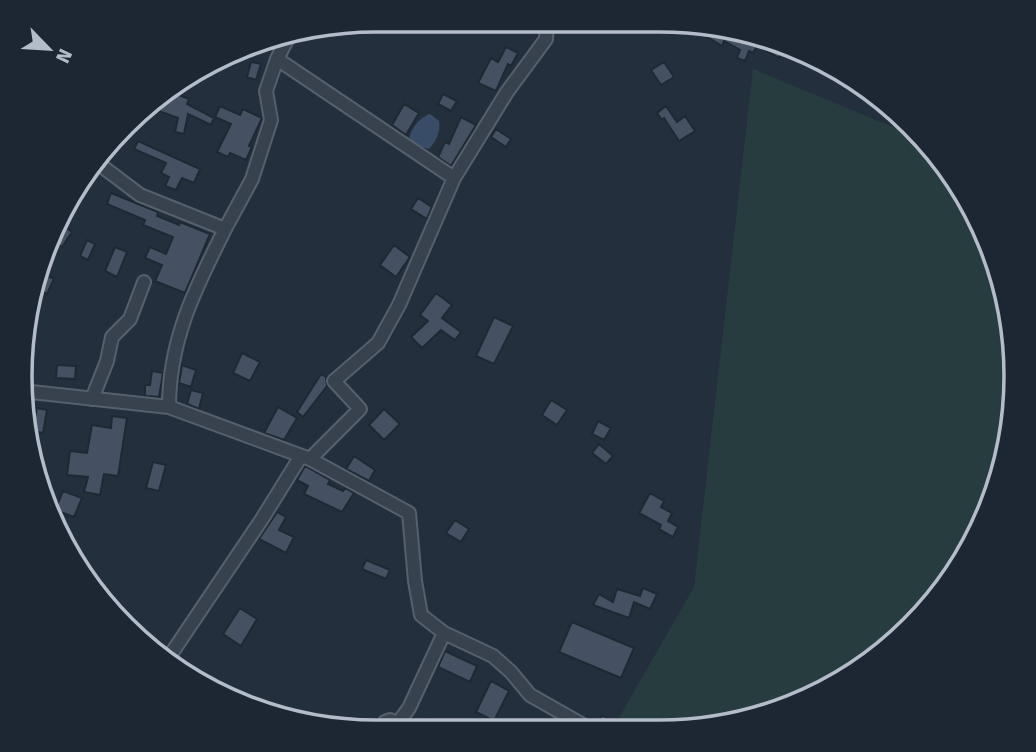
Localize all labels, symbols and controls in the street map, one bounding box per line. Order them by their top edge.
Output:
north arrow [14,14,84,84]
text: N [51,45,77,67]

